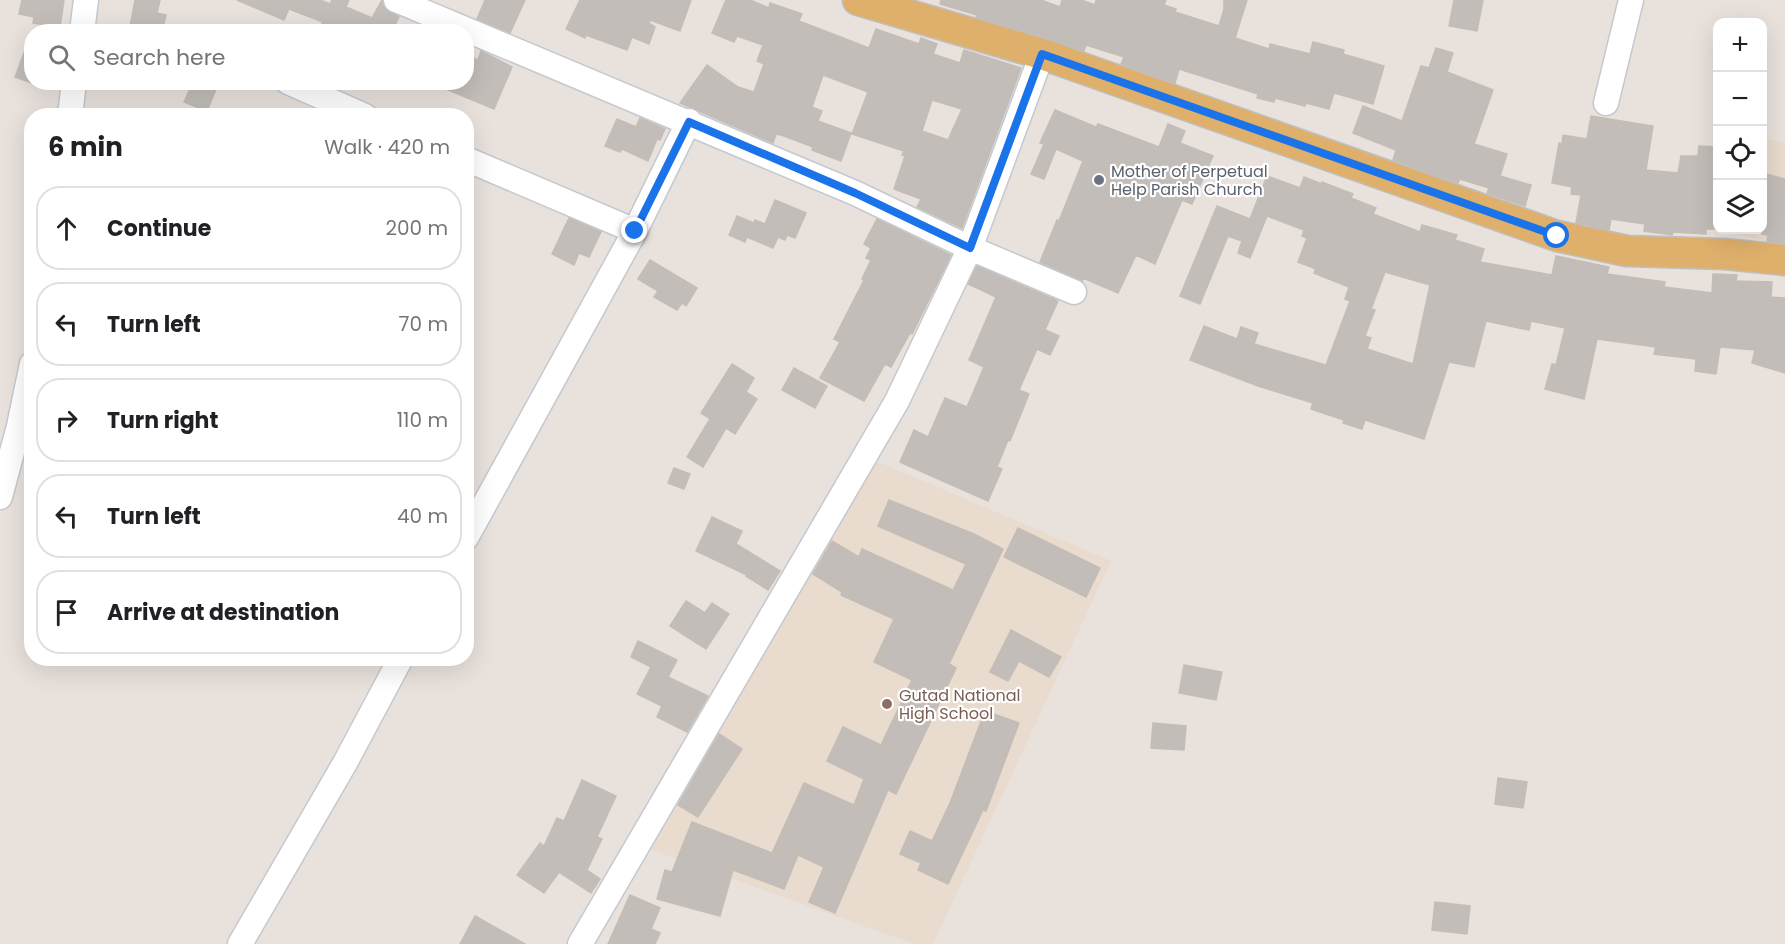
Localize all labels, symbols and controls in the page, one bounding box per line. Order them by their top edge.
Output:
map controls [1713,18,1767,234]
button: + [1713,18,1767,72]
search box [24,24,474,90]
icon: search [45,41,78,74]
text: Search here [93,42,226,73]
button: − [1713,72,1767,126]
button: locate [1713,126,1767,180]
text: 6 min [48,129,123,165]
text: Walk · 420 m [324,133,450,161]
place label: Mother of Perpetual Help Parish Church [1111,160,1268,201]
marker: Mother of Perpetual Help Parish Church [1092,173,1106,187]
button: layers [1713,180,1767,234]
icon: ahead [50,212,83,245]
text: Continue [107,213,211,244]
text: 200 m [385,214,448,242]
route end [621,217,647,243]
route start [1543,222,1569,248]
icon: left [50,308,83,341]
text: Turn left [107,309,201,340]
text: 70 m [399,310,448,338]
icon: right [50,404,83,437]
text: Turn right [107,405,218,436]
text: 110 m [397,406,448,434]
icon: left [50,500,83,533]
text: Turn left [107,501,201,532]
text: 40 m [397,502,448,530]
icon: arrive [50,596,83,629]
text: Arrive at destination [107,597,339,628]
place label: Gutad National High School [899,684,1020,725]
marker: Gutad National High School [880,697,894,711]

